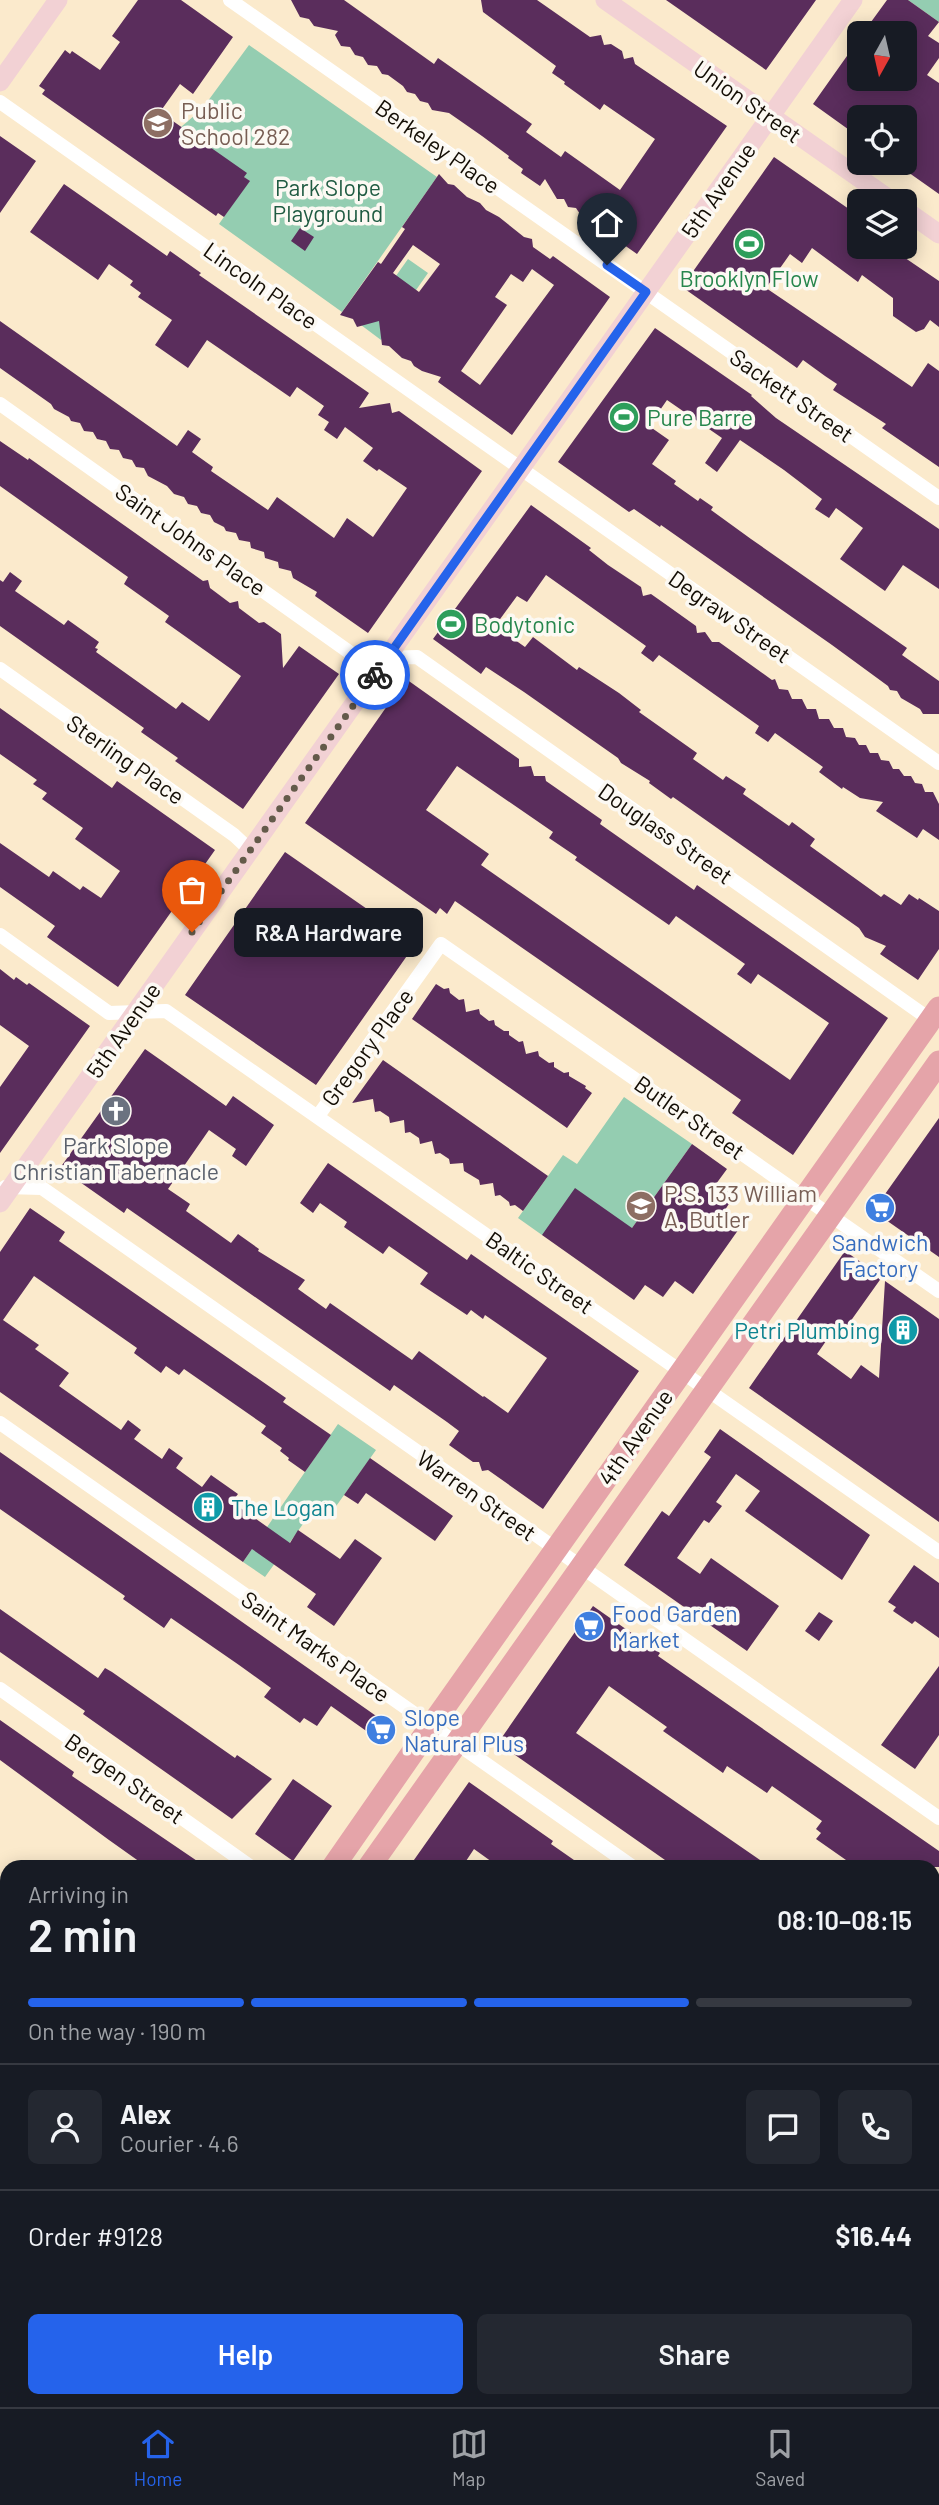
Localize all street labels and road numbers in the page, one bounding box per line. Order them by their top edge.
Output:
street label: Union Street [689,54,807,148]
street label: Berkeley Place [370,93,506,199]
street label: 5th Avenue [675,137,761,243]
street label: Lincoln Place [199,235,323,335]
street label: Sackett Street [725,342,859,448]
street label: Saint Johns Place [110,477,272,601]
street label: Degraw Street [664,564,796,668]
street label: Sterling Place [62,708,190,810]
street label: Douglass Street [593,776,739,890]
street label: 5th Avenue [80,977,166,1083]
street label: Gregory Place [315,983,419,1111]
street label: Butler Street [629,1069,751,1165]
street label: Baltic Street [481,1225,599,1319]
street label: 4th Avenue [592,1383,678,1491]
street label: Warren Street [412,1444,542,1546]
street label: Saint Marks Place [236,1584,396,1708]
street label: Bergen Street [60,1727,190,1829]

